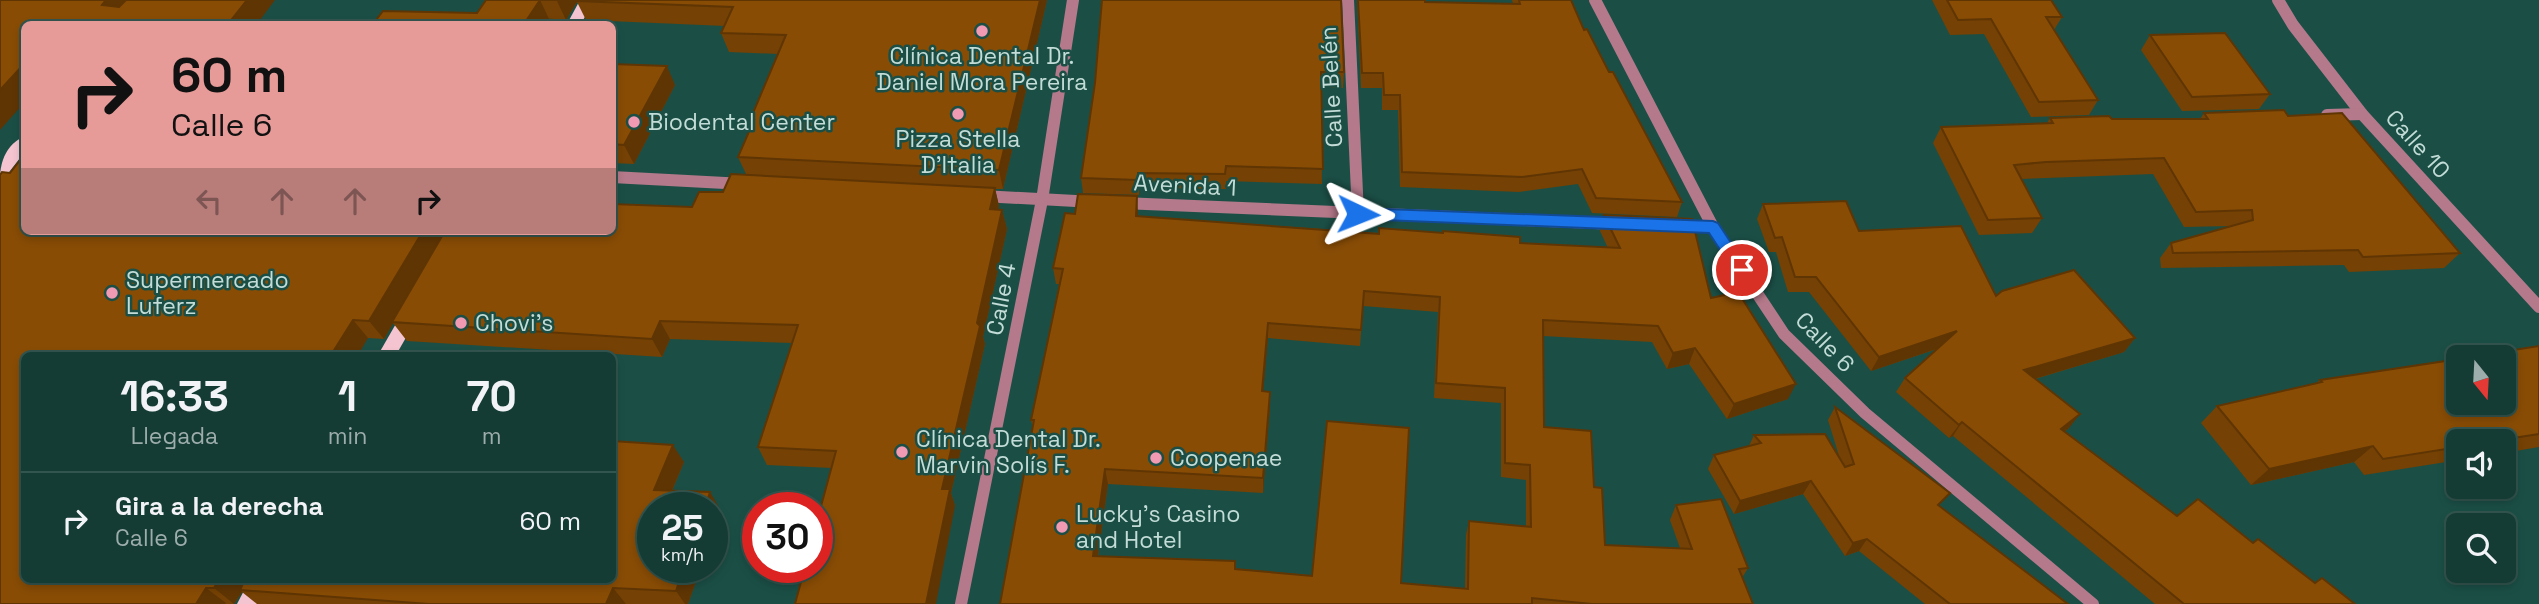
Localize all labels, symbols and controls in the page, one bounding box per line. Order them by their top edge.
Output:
marker: Clínica Dental Dr. Daniel Mora Pereira [974,23,990,39]
street label: Calle Belén [1313,26,1349,148]
place label: Clínica Dental Dr. Daniel Mora Pereira [877,41,1087,97]
text: 60 m [171,44,287,106]
icon: right [56,49,147,140]
street label: Calle 10 [2379,103,2457,185]
text: Calle 6 [171,105,272,145]
marker: Pizza Stella D'Italia [950,106,966,122]
place label: Biodental Center [648,107,835,137]
marker: Biodental Center [626,114,642,130]
place label: Pizza Stella D'Italia [896,124,1020,180]
street label: Avenida 1 [1133,167,1237,203]
position arrow [1321,177,1395,251]
icon: left [190,182,228,220]
icon: ahead [263,182,301,220]
icon: ahead [336,182,374,220]
icon: right [409,182,447,220]
pin [1712,240,1772,300]
icon: arrive [1723,251,1761,289]
street label: Calle 4 [979,260,1023,338]
place label: Supermercado Luferz [126,265,289,321]
marker: Supermercado Luferz [104,285,120,301]
street label: Calle 6 [1789,305,1861,379]
place label: Chovi's [475,308,553,338]
marker: Chovi's [453,315,469,331]
north arrow [2446,345,2516,415]
map controls [2446,345,2516,583]
text: 16:33 [120,370,229,423]
text: 1 [338,370,357,423]
text: 70 [467,370,517,423]
text: Llegada [131,421,218,451]
text: min [328,421,367,451]
text: m [482,421,502,451]
place label: Clínica Dental Dr. Marvin Solís F. [916,424,1101,480]
button: sound [2446,429,2516,499]
place label: Coopenae [1170,443,1282,473]
marker: Clínica Dental Dr. Marvin Solís F. [894,444,910,460]
marker: Coopenae [1148,450,1164,466]
text: Gira a la derecha [115,489,324,523]
speed limit sign: 30 [742,492,833,583]
place label: Lucky's Casino and Hotel [1076,499,1240,555]
icon: right [56,502,94,540]
text: 60 m [519,504,581,538]
text: 25 [662,506,703,550]
button: search [2446,513,2516,583]
marker: Lucky's Casino and Hotel [1054,519,1070,535]
text: Calle 6 [115,523,188,553]
text: km/h [661,543,704,566]

